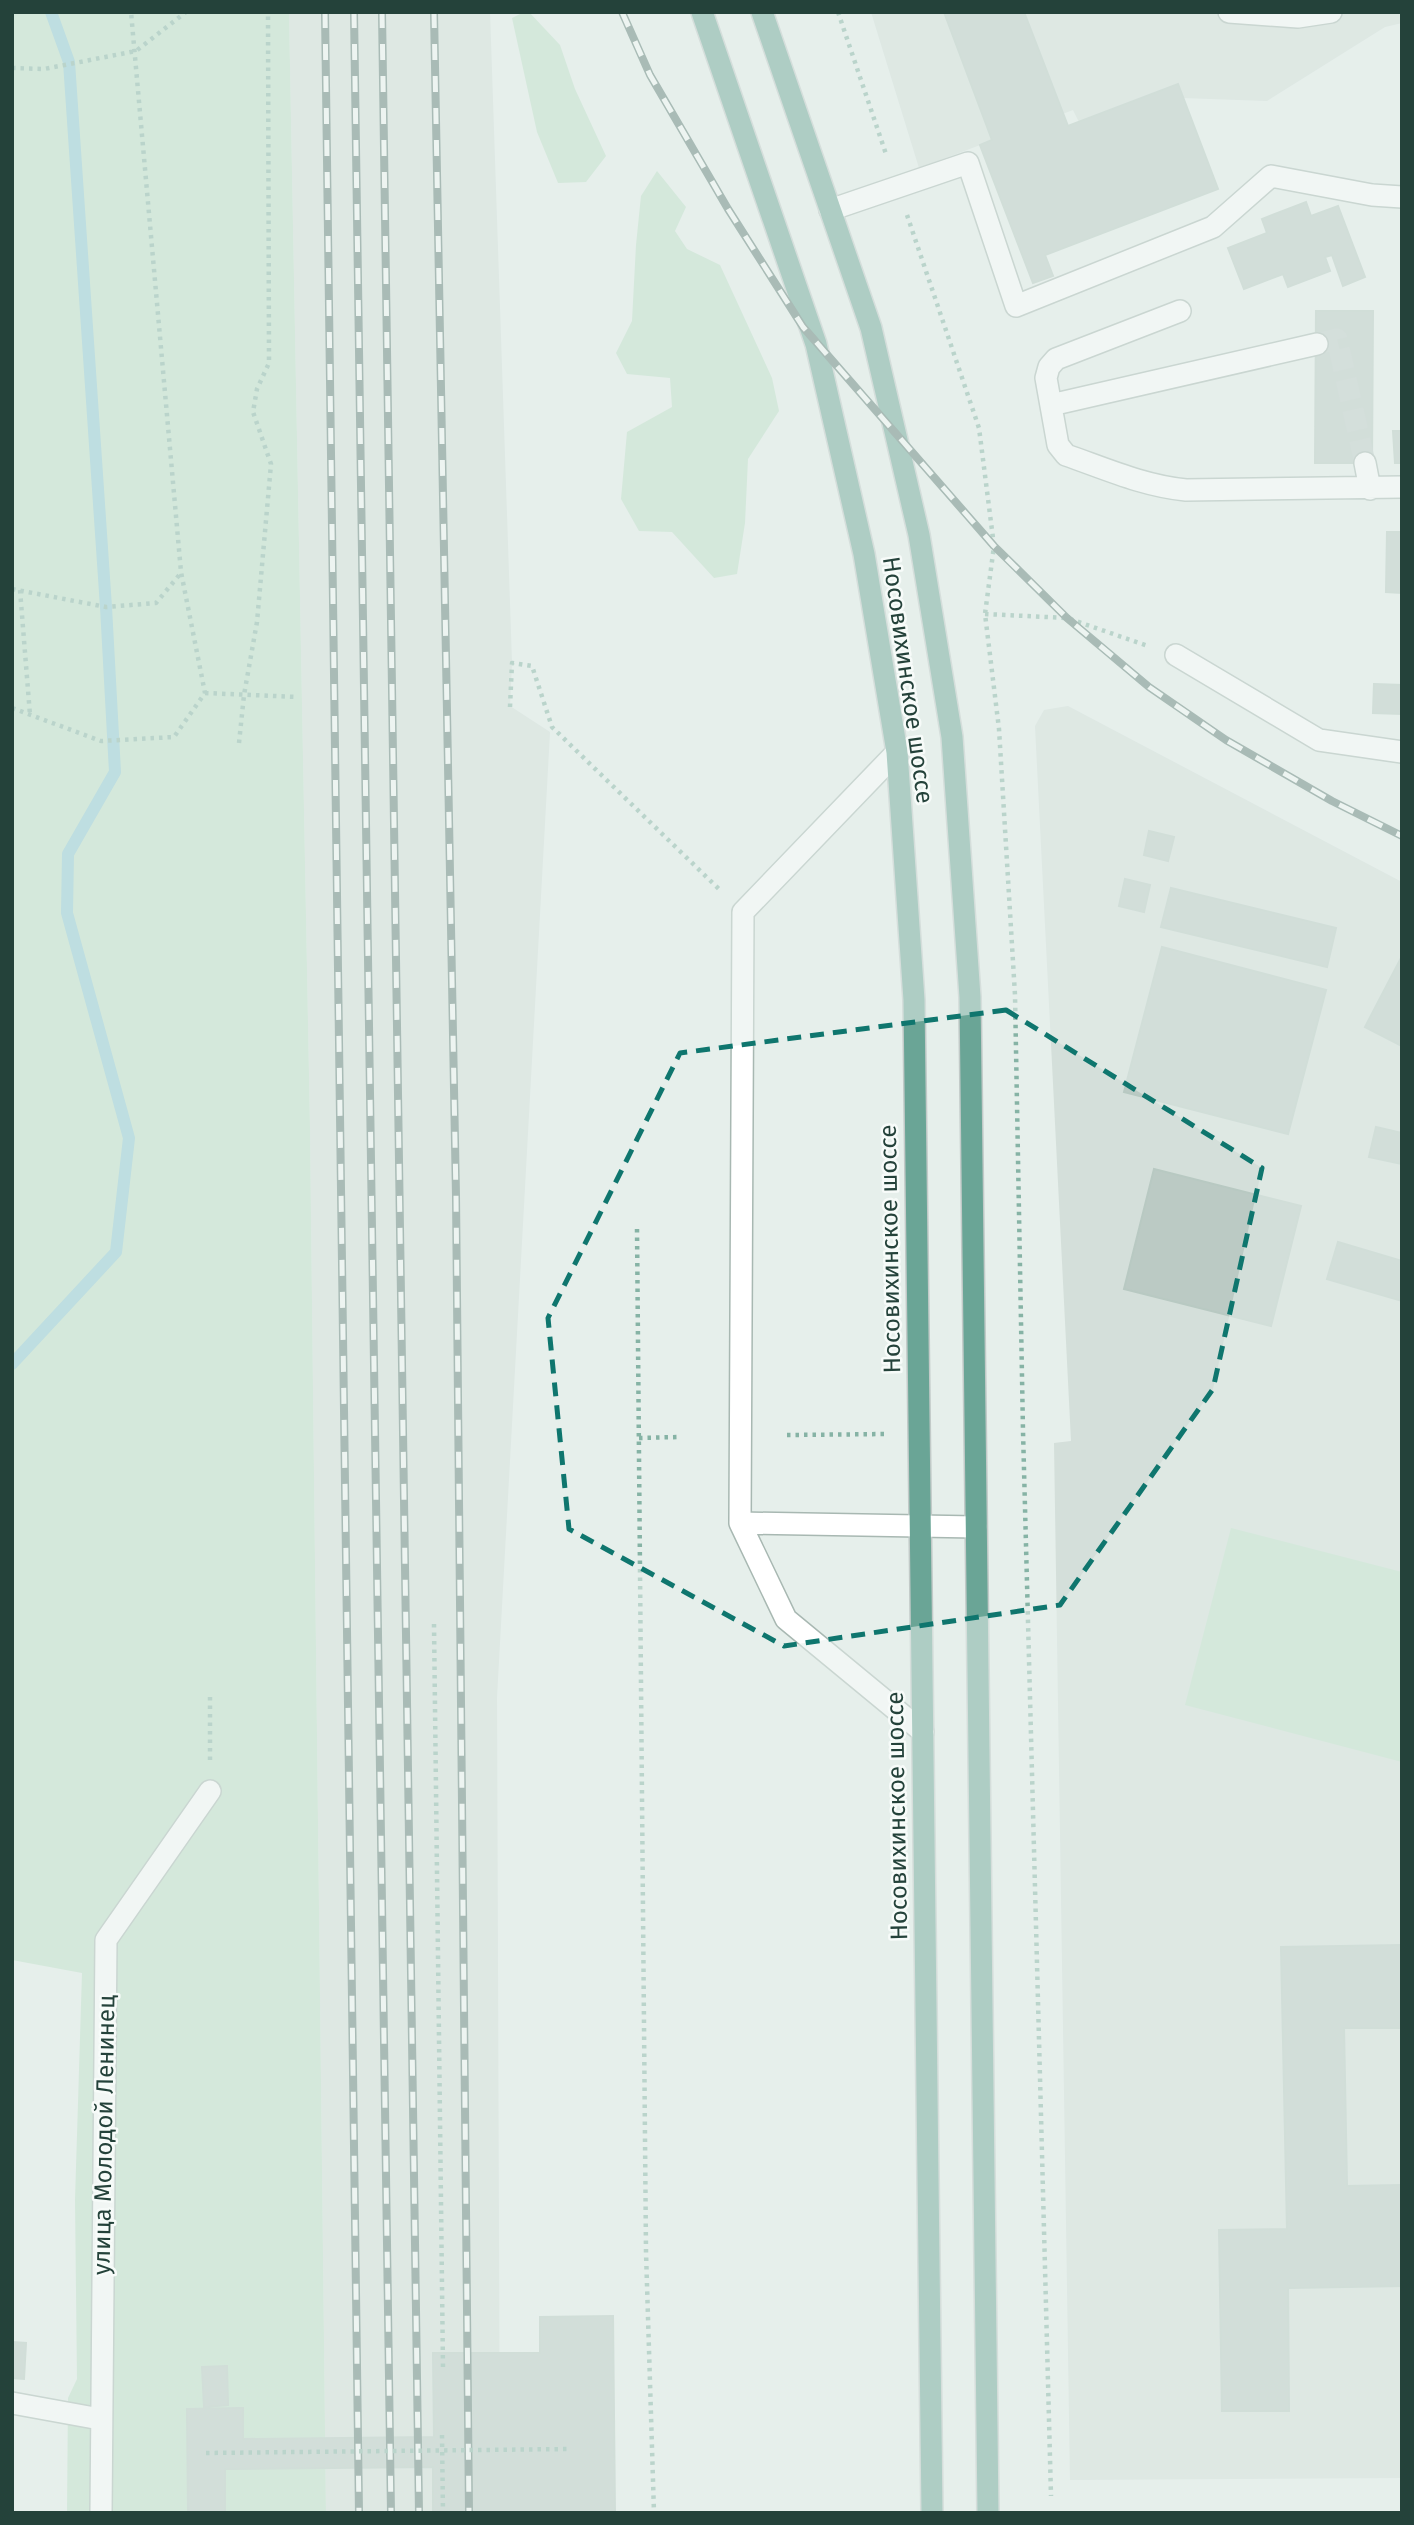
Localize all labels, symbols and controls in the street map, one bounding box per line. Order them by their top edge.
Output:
street label: Носовихинское шоссе [877,555,939,805]
street label: Носовихинское шоссе [874,1124,906,1374]
street label: Носовихинское шоссе [881,1691,913,1941]
street label: улица Молодой Ленинец [88,1995,120,2275]

